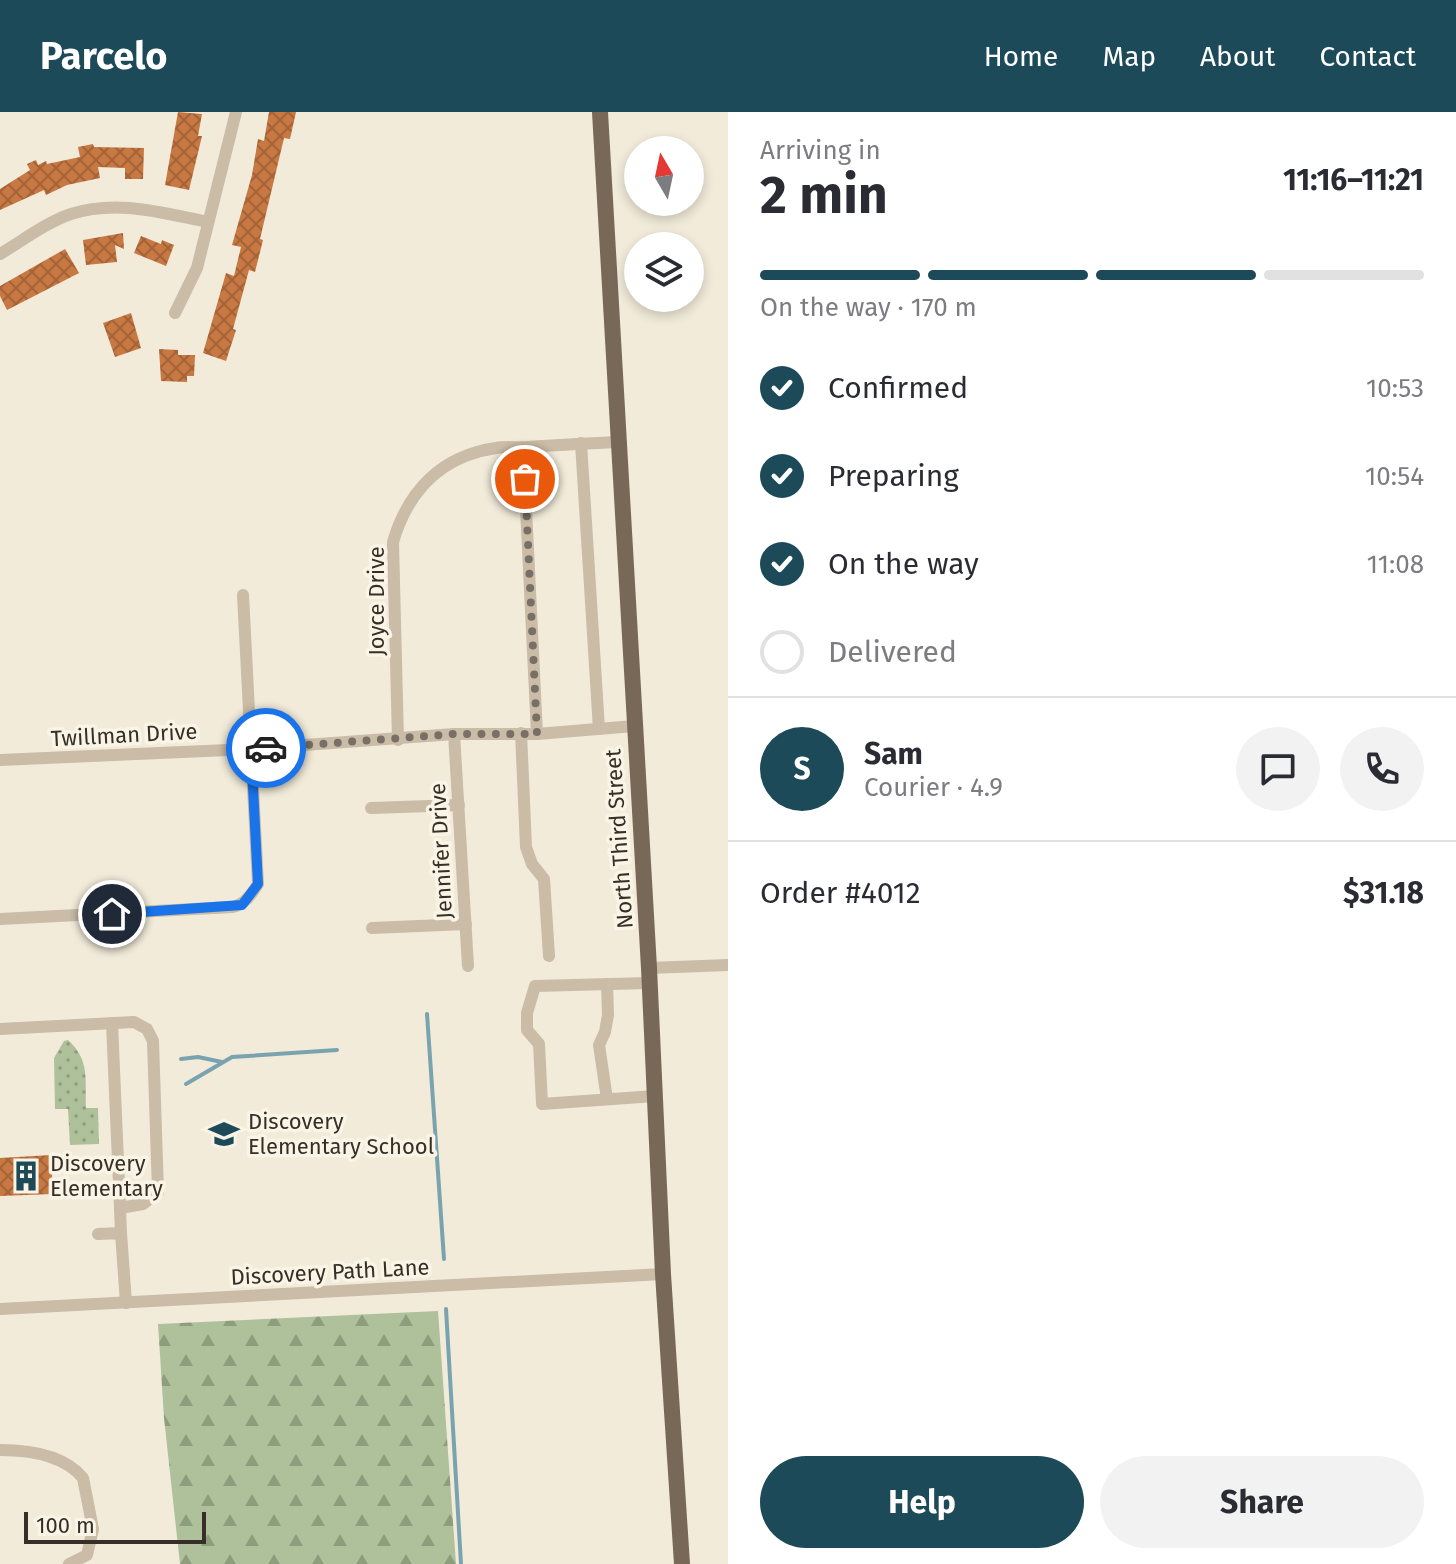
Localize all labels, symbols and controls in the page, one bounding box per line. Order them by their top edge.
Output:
text: Parcelo [40,33,167,79]
text: Home [984,40,1058,73]
text: Map [1102,40,1156,73]
text: About [1200,40,1275,73]
text: Contact [1319,40,1416,73]
text: Arriving in [760,135,881,166]
north arrow [624,136,704,216]
map controls [624,136,704,312]
text: 11:16–11:21 [1283,162,1424,198]
text: 2 min [760,164,888,227]
button: layers [624,232,704,312]
text: On the way · 170 m [760,292,977,323]
icon: check [760,366,804,410]
text: Confirmed [828,370,968,406]
text: 10:53 [1366,373,1424,404]
pin [491,445,559,513]
icon: check [760,454,804,498]
icon: bag [503,457,547,501]
text: Preparing [828,458,959,494]
text: 10:54 [1365,461,1424,492]
icon: check [760,542,804,586]
street label: Joyce Drive [363,546,390,656]
text: On the way [828,546,979,582]
text: 11:08 [1367,549,1424,580]
text: Delivered [828,634,957,670]
courier [226,708,306,788]
street label: Twillman Drive [50,718,198,752]
icon: car [244,726,288,770]
button: chat [1236,727,1320,811]
button: phone [1340,727,1424,811]
text: Sam [864,736,923,772]
street label: North Third Street [599,748,639,930]
text: S [793,751,811,787]
text: Courier · 4.9 [864,772,1003,803]
street label: Jennifer Drive [424,783,458,919]
text: Order #4012 [760,875,921,911]
text: $31.18 [1343,875,1424,911]
pin [78,880,146,948]
icon: home [90,892,134,936]
place label: Discovery Elementary School [248,1108,434,1160]
school or university icon: Discovery Elementary School [207,1117,241,1151]
place label: Discovery Elementary [50,1150,163,1202]
building icon: Discovery Elementary [9,1159,43,1193]
street label: Discovery Path Lane [230,1253,430,1291]
button: Help [760,1456,1084,1548]
button: Share [1100,1456,1424,1548]
scale bar [24,1508,206,1544]
text: 100 m [36,1512,95,1539]

